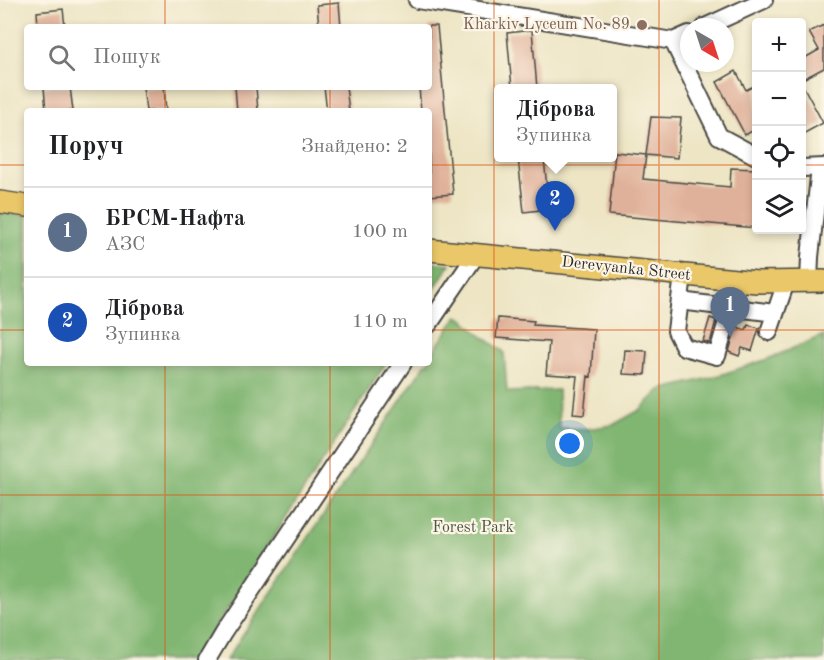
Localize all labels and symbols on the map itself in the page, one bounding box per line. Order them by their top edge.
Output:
place label: Kharkiv Lyceum No. 89 [463,17,630,33]
marker: Kharkiv Lyceum No. 89 [635,18,649,32]
north arrow [680,18,734,72]
pin: 2 [536,182,574,231]
street label: Derevyanka Street [561,254,692,284]
pin: 1 [710,288,750,337]
your location [555,429,584,458]
park label: Forest Park [432,520,514,536]

